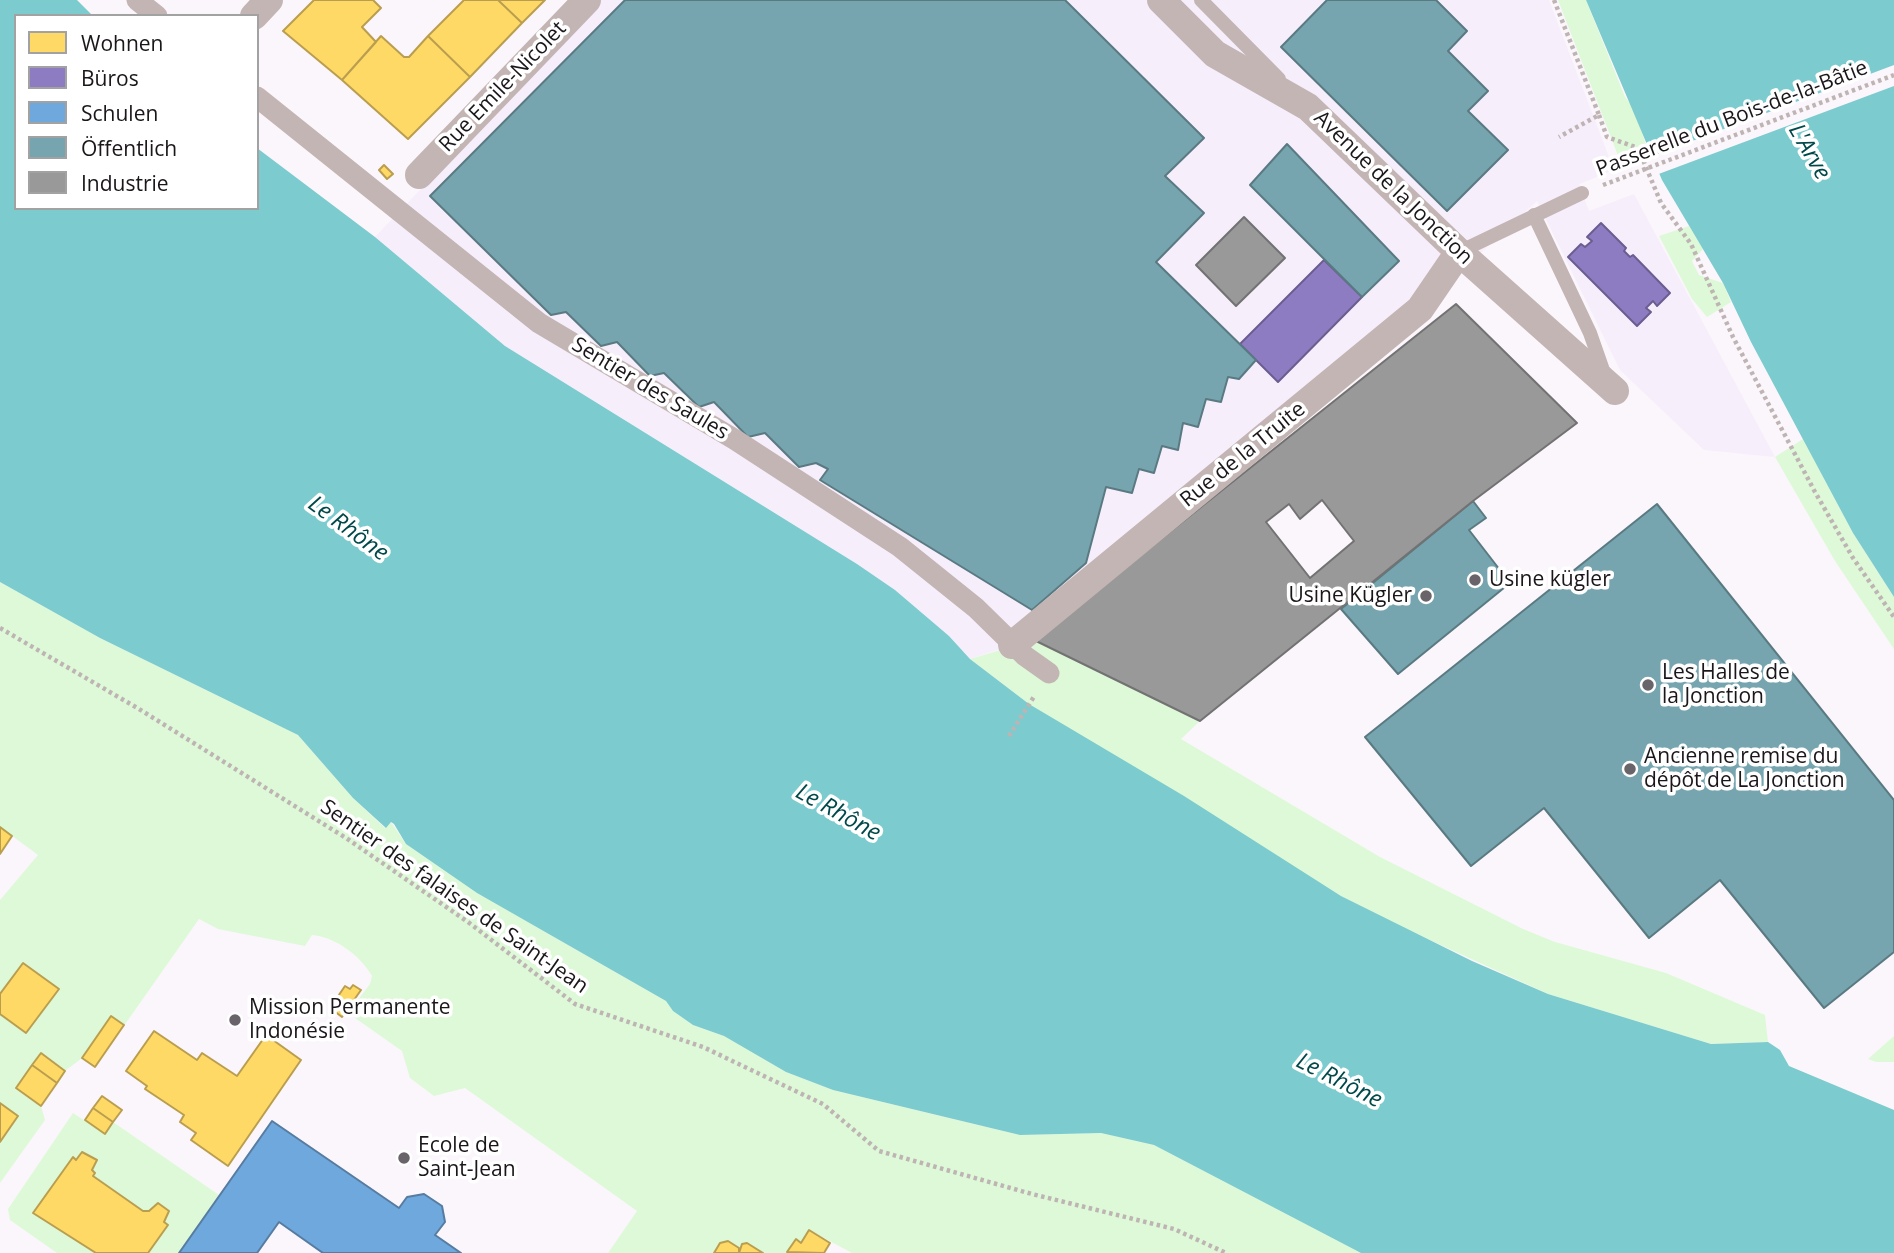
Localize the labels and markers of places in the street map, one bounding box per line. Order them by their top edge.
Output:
place label: Usine kügler [1489,567,1611,593]
marker: Usine kügler [1467,572,1483,588]
place label: Usine Kügler [1288,583,1412,609]
marker: Usine Kügler [1418,588,1434,604]
place label: Les Halles de la Jonction [1662,660,1790,710]
marker: Les Halles de la Jonction [1640,677,1656,693]
place label: Ancienne remise du dépôt de La Jonction [1644,744,1845,794]
marker: Ancienne remise du dépôt de La Jonction [1622,761,1638,777]
place label: Mission Permanente Indonésie [249,995,450,1045]
marker: Mission Permanente Indonésie [227,1012,243,1028]
place label: Ecole de Saint-Jean [418,1133,516,1183]
marker: Ecole de Saint-Jean [396,1150,412,1166]

